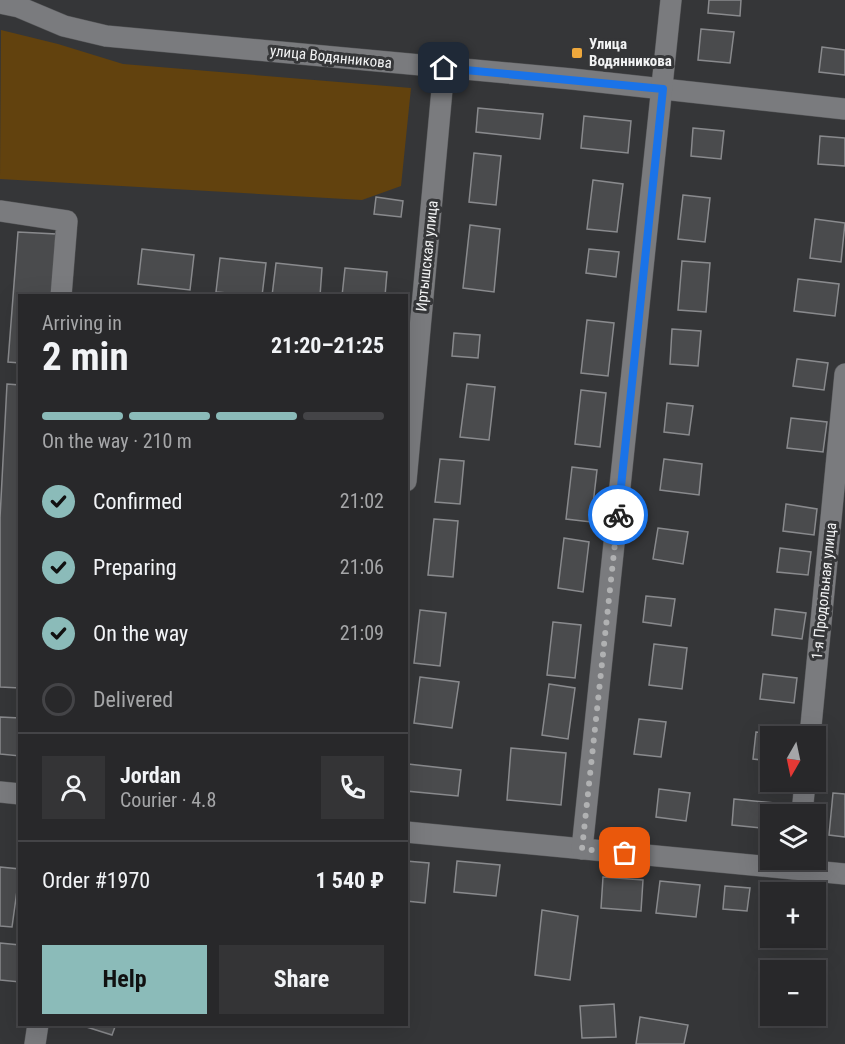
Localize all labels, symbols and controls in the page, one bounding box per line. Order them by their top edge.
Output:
place label: Улица Водянникова [589,35,672,70]
street label: улица Водянникова [269,42,393,72]
pin [418,42,469,93]
marker: Улица Водянникова [570,46,584,60]
icon: home [427,51,460,84]
street label: Иртышская улица [412,200,442,312]
text: Arriving in [42,311,122,335]
text: 21:20–21:25 [271,333,384,358]
text: 2 min [42,334,129,380]
text: On the way · 210 m [42,429,192,453]
icon: check [42,485,75,518]
courier [588,485,648,545]
text: Confirmed [93,489,182,514]
text: 21:02 [340,489,384,513]
icon: bike [602,499,635,532]
street label: 1-я Продольная улица [808,522,840,660]
icon: check [42,551,75,584]
text: Preparing [93,555,177,580]
text: 21:06 [340,555,384,579]
icon: check [42,617,75,650]
text: On the way [93,621,188,646]
text: 21:09 [340,621,384,645]
text: Delivered [93,687,173,712]
north arrow [760,726,826,792]
map controls [760,726,826,1026]
button: person [42,756,105,819]
button: phone [321,756,384,819]
text: Jordan [120,763,181,788]
text: Courier · 4.8 [120,788,216,812]
button: layers [760,804,826,870]
pin [599,827,650,878]
icon: bag [608,836,641,869]
text: Order #1970 [42,868,150,893]
text: 1 540 ₽ [316,868,384,893]
button: + [760,882,826,948]
button: Help [42,945,207,1014]
button: Share [219,945,384,1014]
button: − [760,960,826,1026]

